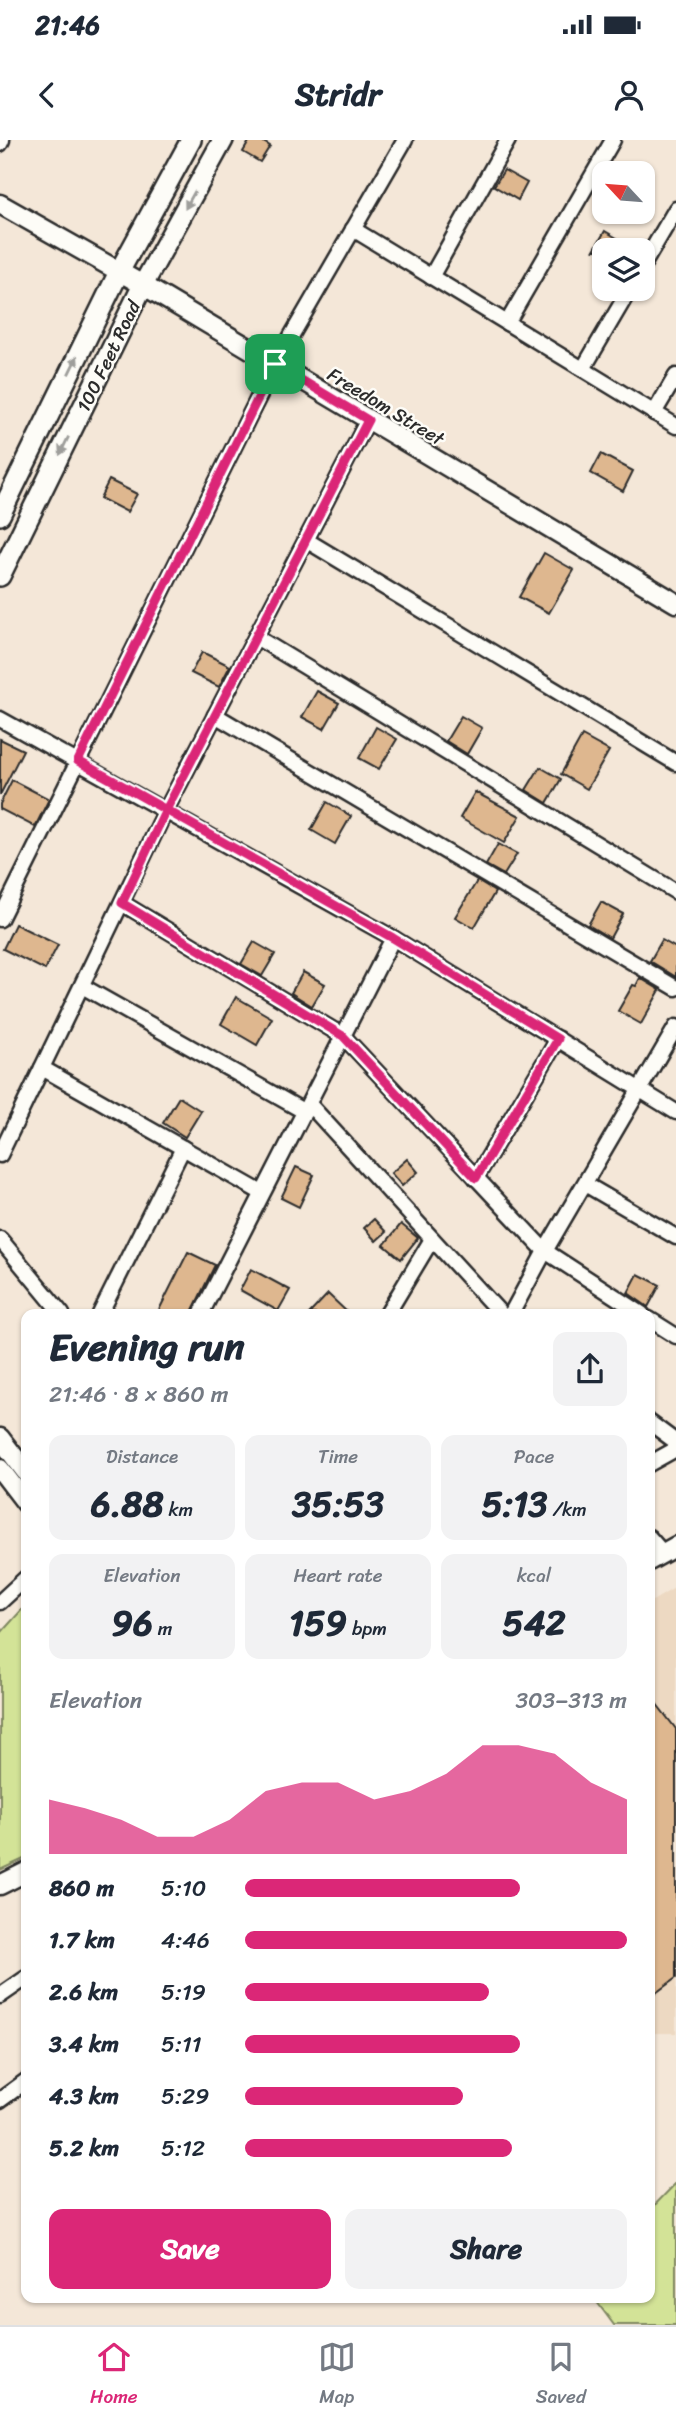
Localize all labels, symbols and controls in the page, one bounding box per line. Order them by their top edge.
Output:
text: 21:46 [35,2,100,48]
text: Stridr [295,66,381,123]
icon: back [28,76,66,114]
icon: person [610,76,648,114]
north arrow [592,161,654,224]
map controls [592,161,655,301]
one-way arrow [184,190,196,210]
button: layers [592,238,655,301]
street label: 100 Feet Road [67,294,150,418]
pin [245,334,305,394]
icon: arrive [256,345,294,383]
one-way arrow [67,355,79,375]
street label: Freedom Street [321,358,452,455]
one-way arrow [58,436,69,456]
text: Evening run [49,1314,245,1381]
button: share [553,1332,627,1406]
text: 21:46 · 8 × 860 m [49,1374,228,1415]
text: Distance [106,1440,178,1473]
text: Time [318,1440,358,1473]
text: Pace [514,1440,554,1473]
text: 6.88 [91,1473,164,1535]
text: 35:53 [292,1473,384,1535]
text: 5:13 [481,1473,548,1535]
text: km [164,1493,193,1526]
text: /km [548,1493,587,1526]
text: Elevation [104,1559,180,1592]
text: Heart rate [293,1559,383,1592]
text: kcal [517,1559,551,1592]
text: 96 [112,1592,153,1654]
text: 159 [289,1592,347,1654]
text: 542 [502,1592,566,1654]
text: m [153,1612,172,1645]
text: bpm [347,1612,387,1645]
text: Elevation [49,1680,142,1721]
text: 303–313 m [515,1680,627,1721]
text: 860 m [49,1868,114,1909]
text: 5:10 [161,1868,206,1909]
text: 1.7 km [49,1920,115,1961]
text: 4:46 [161,1920,210,1961]
text: 2.6 km [49,1972,118,2013]
text: 5:19 [161,1972,206,2013]
text: 3.4 km [49,2024,119,2065]
text: 5:11 [161,2024,202,2065]
text: 4.3 km [49,2076,119,2117]
text: 5:29 [161,2076,209,2117]
text: 5.2 km [49,2128,119,2169]
text: 5:12 [161,2128,205,2169]
button: Save [49,2209,331,2289]
button: Share [345,2209,627,2289]
tab: Home [90,2338,138,2413]
tab: Map [318,2338,356,2413]
tab: Saved [536,2338,586,2413]

